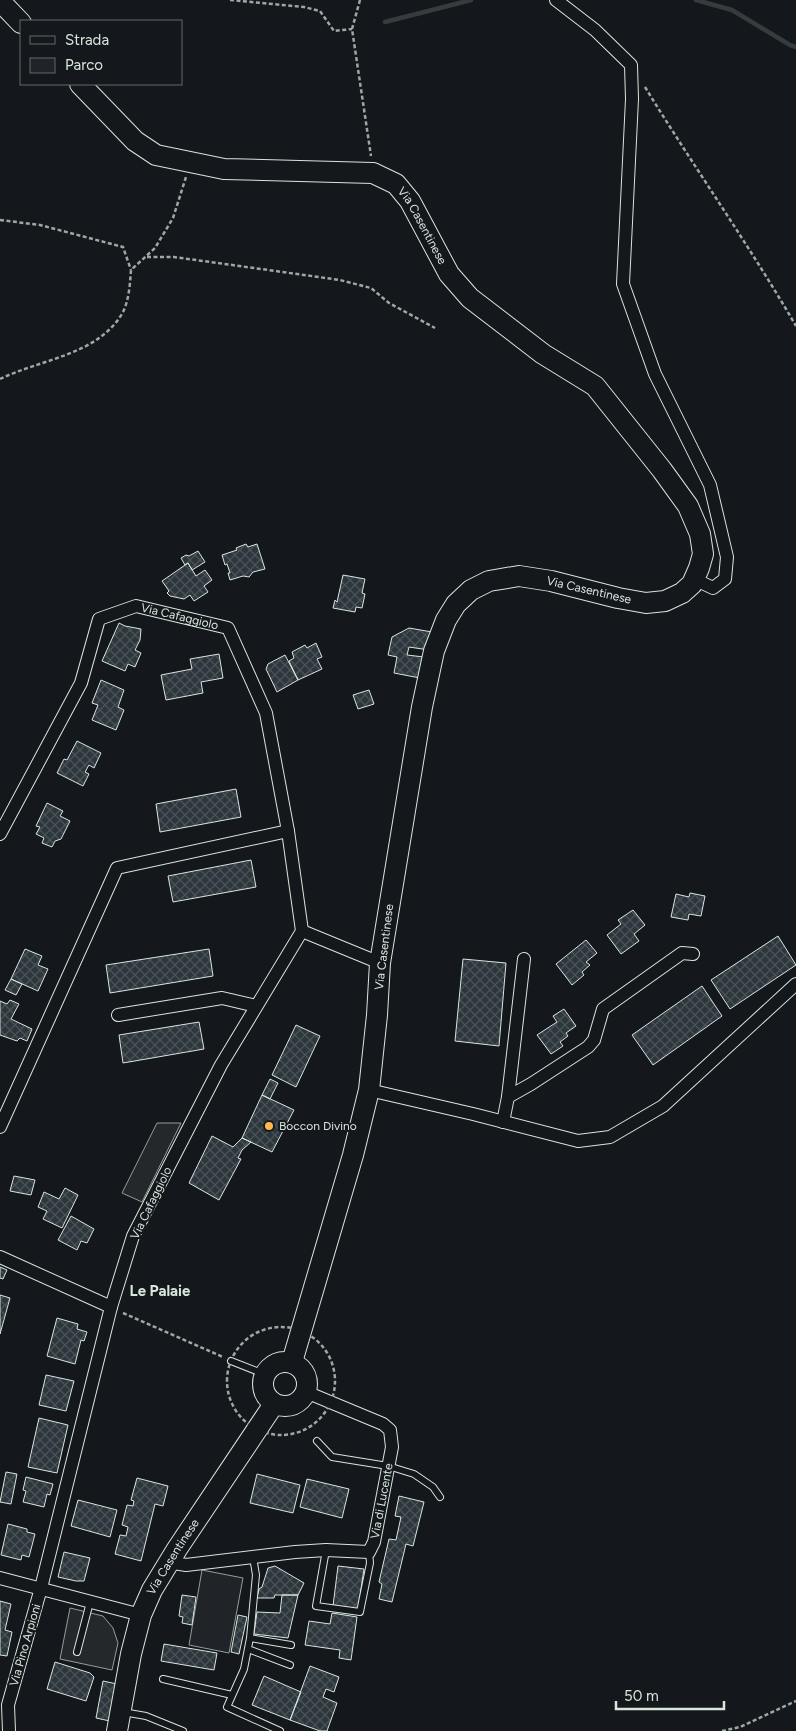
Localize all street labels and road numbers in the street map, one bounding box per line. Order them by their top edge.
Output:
street label: Via Casentinese [395,184,450,267]
street label: Via Casentinese [545,573,633,607]
street label: Via Cafaggiolo [140,600,220,632]
street label: Via Casentinese [372,903,396,991]
street label: Via Cafaggiolo [127,1164,175,1242]
street label: Via di Lucente [368,1462,396,1540]
street label: Via Casentinese [144,1516,202,1597]
street label: Via Pino Arpioni [7,1602,43,1688]

